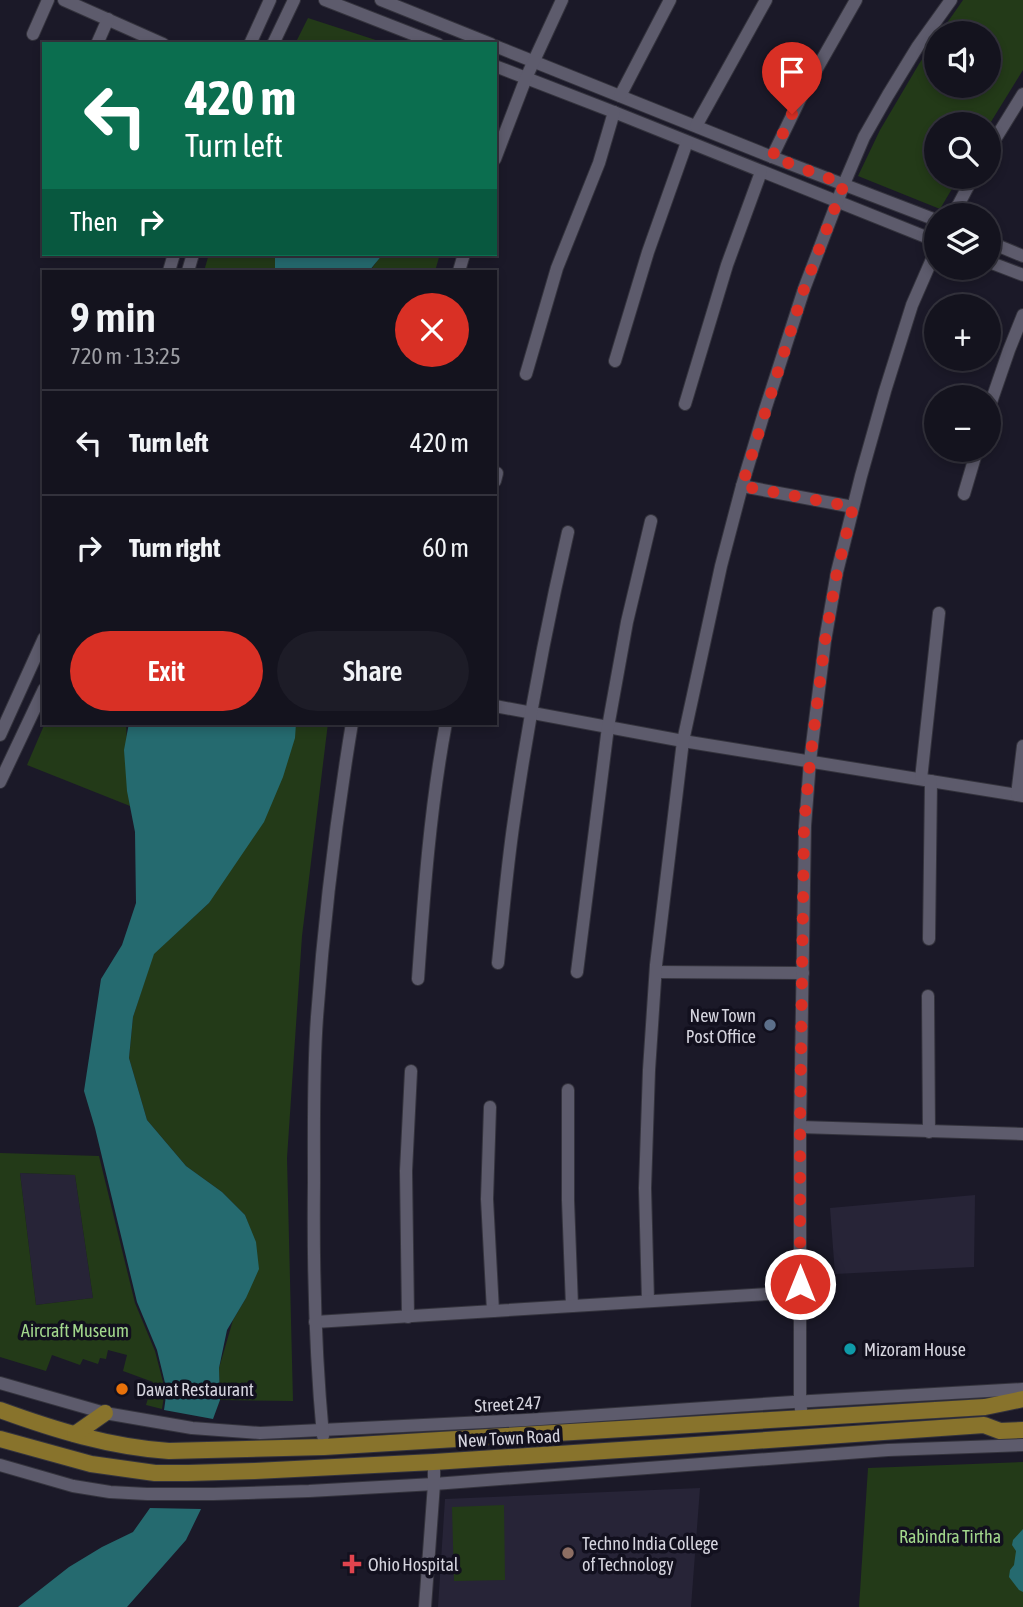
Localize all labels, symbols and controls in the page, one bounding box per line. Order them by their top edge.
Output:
map controls [924,21,1001,462]
button: sound [924,21,1001,98]
pin [762,42,822,114]
icon: arrive [773,53,811,91]
text: 420 m [185,69,296,125]
icon: left [70,70,161,161]
button: search [924,112,1001,189]
text: Turn left [185,127,283,164]
icon: right [132,203,170,241]
button: layers [924,203,1001,280]
text: Then [70,207,118,237]
text: 9 min [70,293,156,341]
button: close [395,293,469,367]
button: + [924,294,1001,371]
text: 720 m · 13:25 [70,343,181,369]
button: − [924,385,1001,462]
icon: left [70,424,108,462]
text: Turn left [129,428,209,458]
text: 420 m [410,428,469,458]
icon: right [70,529,108,567]
text: Turn right [129,533,220,563]
text: 60 m [422,533,469,563]
button: Exit [70,631,263,711]
button: Share [277,631,469,711]
place label: New Town Post Office [686,1005,756,1047]
marker: New Town Post Office [762,1017,778,1033]
position arrow [763,1247,837,1321]
park label: Aircraft Museum [21,1320,129,1341]
place label: Mizoram House [864,1339,966,1360]
marker: Mizoram House [842,1341,858,1357]
place label: Dawat Restaurant [136,1379,254,1400]
marker: Dawat Restaurant [114,1381,130,1397]
street label: Street 247 [474,1392,542,1416]
street label: New Town Road [457,1425,561,1451]
park label: Rabindra Tirtha [899,1526,1001,1547]
place label: Techno India College of Technology [582,1533,718,1575]
marker: Techno India College of Technology [560,1545,576,1561]
marker: Ohio Hospital [342,1554,362,1574]
place label: Ohio Hospital [368,1554,459,1575]

